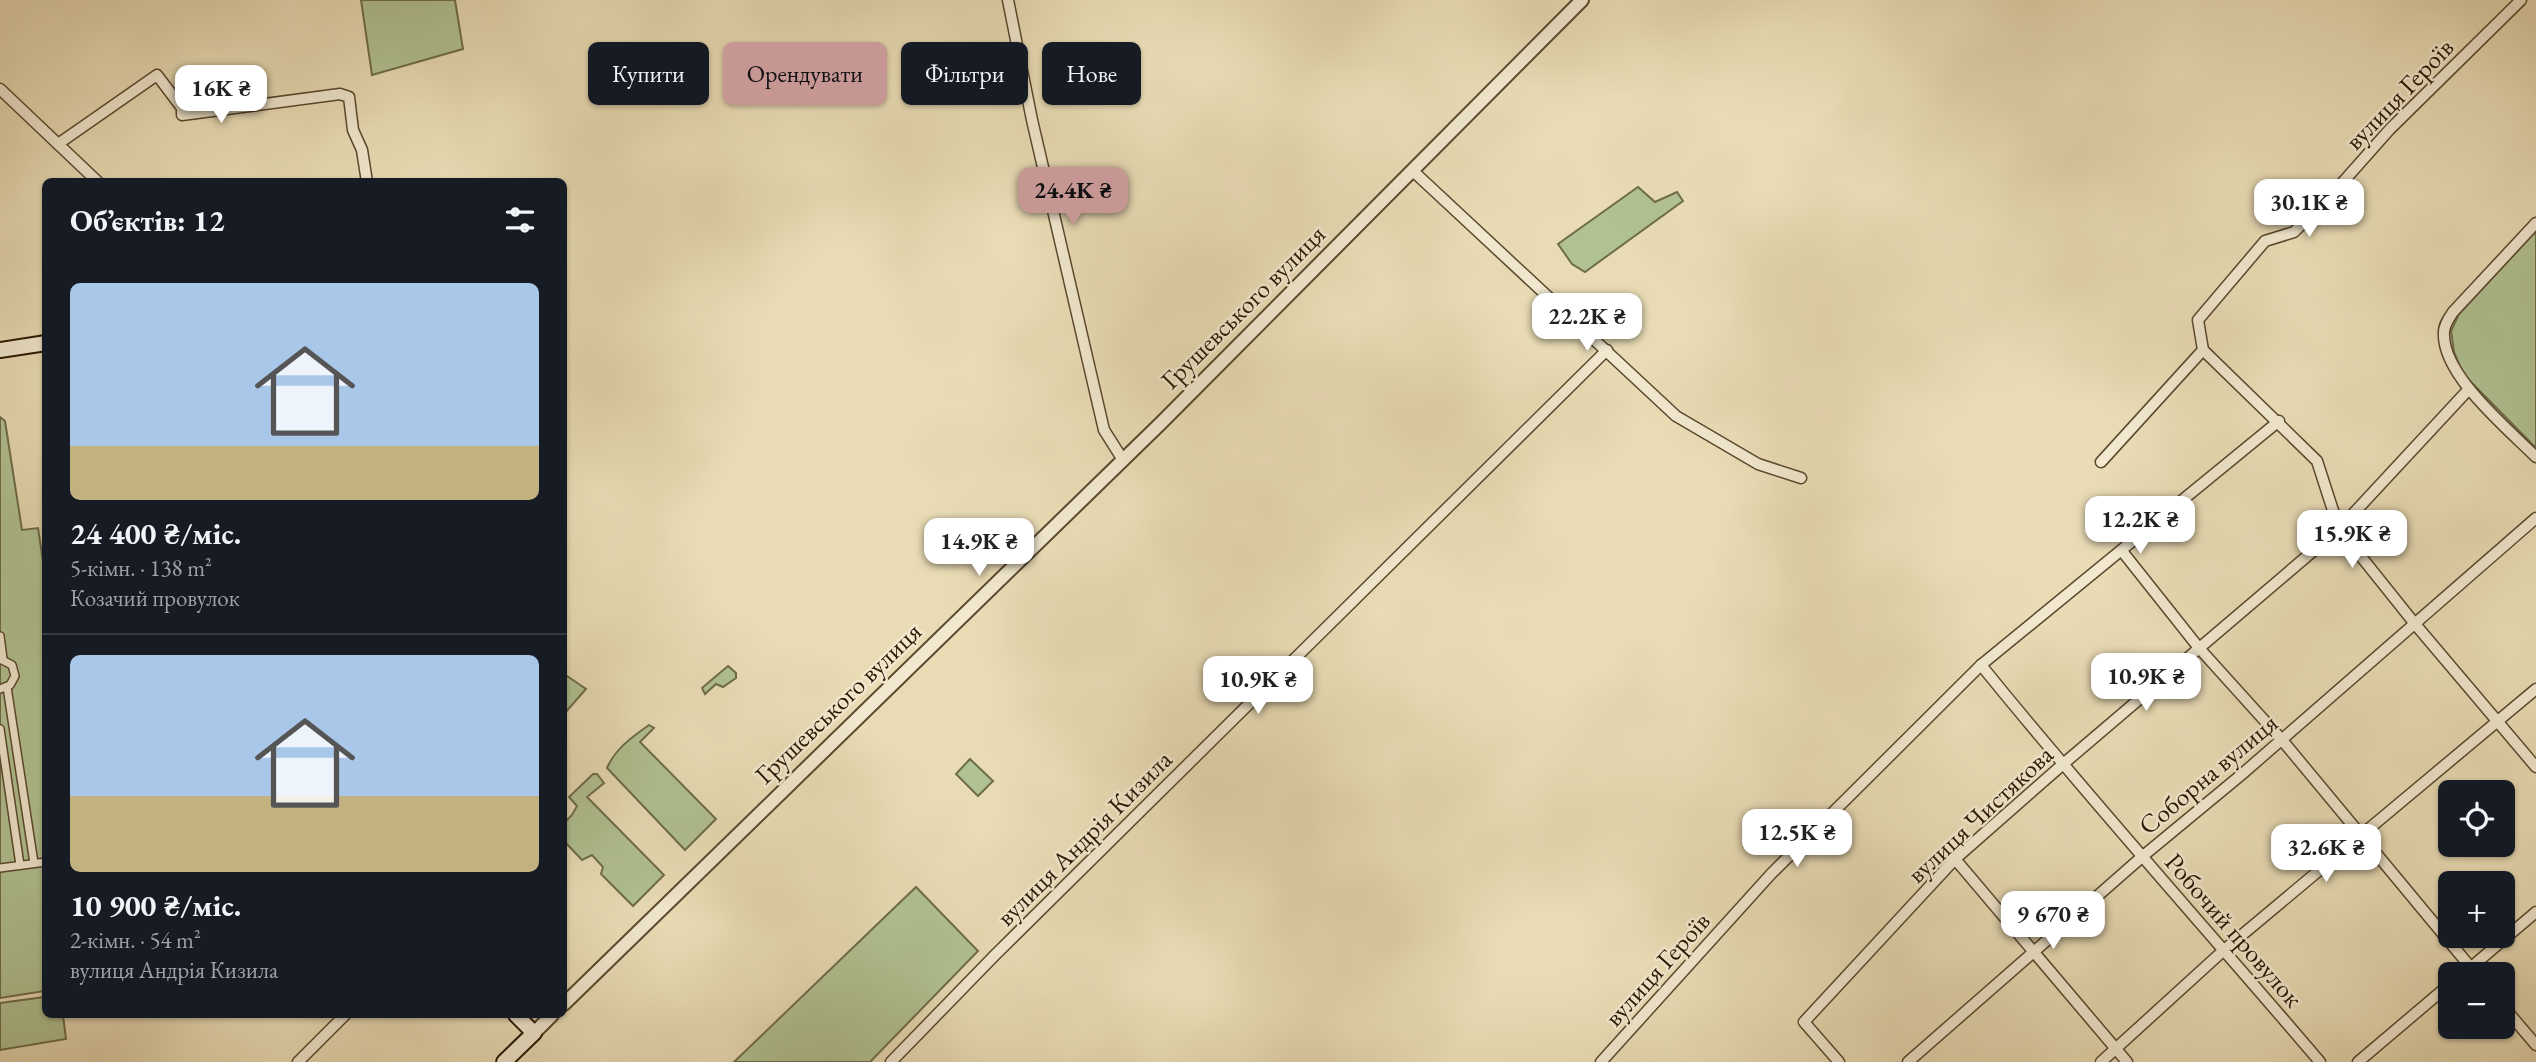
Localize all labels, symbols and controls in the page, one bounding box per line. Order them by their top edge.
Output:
street label: вулиця Героїв [2337,31,2461,157]
chip: Купити [588,42,709,105]
chip: Орендувати [723,42,887,105]
chip: Фільтри [901,42,1028,105]
chip: Нове [1042,42,1141,105]
pin: 16K ₴ [172,66,270,125]
text: 16K ₴ [191,73,251,103]
pin: 24.4K ₴ [1008,168,1138,227]
text: 24.4K ₴ [1034,175,1112,205]
pin: 30.1K ₴ [2244,180,2374,239]
text: 30.1K ₴ [2270,187,2348,217]
text: Об’єктів: 12 [70,201,225,240]
icon: filters [501,201,539,239]
street label: Грушевського вулиця [1153,217,1333,397]
pin: 22.2K ₴ [1522,294,1652,353]
text: 22.2K ₴ [1548,301,1626,331]
icon: home [242,328,368,454]
pin: 12.2K ₴ [2075,496,2205,556]
text: 12.2K ₴ [2101,504,2179,534]
pin: 15.9K ₴ [2287,510,2417,570]
text: 24 400 ₴/міс. [70,514,241,553]
pin: 14.9K ₴ [914,518,1044,578]
text: 15.9K ₴ [2313,518,2391,548]
text: 14.9K ₴ [940,526,1018,556]
text: 5-кімн. · 138 m² [70,553,212,583]
text: Козачий провулок [70,583,240,613]
street label: Грушевського вулиця [747,615,929,791]
pin: 10.9K ₴ [2081,654,2211,713]
pin: 10.9K ₴ [1193,656,1323,716]
text: 10.9K ₴ [2107,661,2185,691]
text: 10.9K ₴ [1219,664,1297,694]
icon: home [242,700,368,826]
street label: Соборна вулиця [2131,706,2285,842]
street label: вулиця Чистякова [1900,737,2061,890]
street label: вулиця Андрія Кизила [989,742,1180,933]
map controls [2438,780,2515,1039]
button: locate [2438,780,2515,857]
pin: 12.5K ₴ [1732,810,1862,869]
text: 12.5K ₴ [1758,817,1836,847]
pin: 32.6K ₴ [2261,824,2391,884]
text: 32.6K ₴ [2287,832,2365,862]
street label: Робочий провулок [2158,846,2311,1015]
button: + [2438,871,2515,948]
text: 10 900 ₴/міс. [70,886,241,925]
pin: 9 670 ₴ [1988,892,2118,951]
text: 9 670 ₴ [2017,899,2089,929]
street label: вулиця Героїв [1597,905,1717,1033]
text: 2-кімн. · 54 m² [70,925,201,955]
text: вулиця Андрія Кизила [70,955,278,985]
button: − [2438,962,2515,1039]

